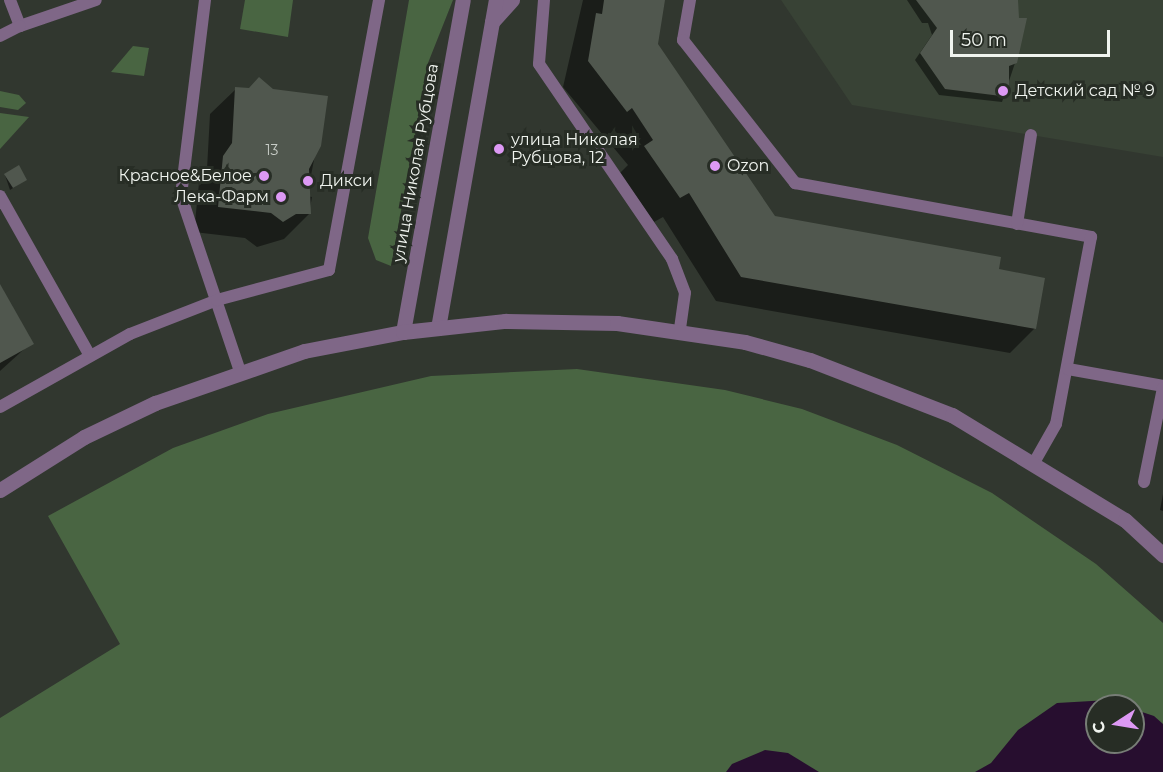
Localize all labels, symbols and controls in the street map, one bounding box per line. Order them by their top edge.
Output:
scale bar [953,18,1114,56]
text: 50 m [961,29,1007,51]
street label: улица Николая Рубцова [389,62,443,264]
place label: Детский сад № 9 [1015,81,1155,101]
marker: Детский сад № 9 [996,84,1010,98]
place label: улица Николая Рубцова, 12 [511,130,638,168]
house number: 13 [266,142,278,158]
marker: улица Николая Рубцова, 12 [492,142,506,156]
place label: Ozon [727,156,769,176]
marker: Ozon [708,159,722,173]
place label: Красное&Белое [119,166,252,186]
marker: Красное&Белое [257,169,271,183]
place label: Дикси [320,171,373,191]
marker: Дикси [301,174,315,188]
place label: Лека-Фарм [174,187,269,207]
marker: Лека-Фарм [274,190,288,204]
north arrow [1085,694,1145,754]
text: С [1088,720,1109,735]

